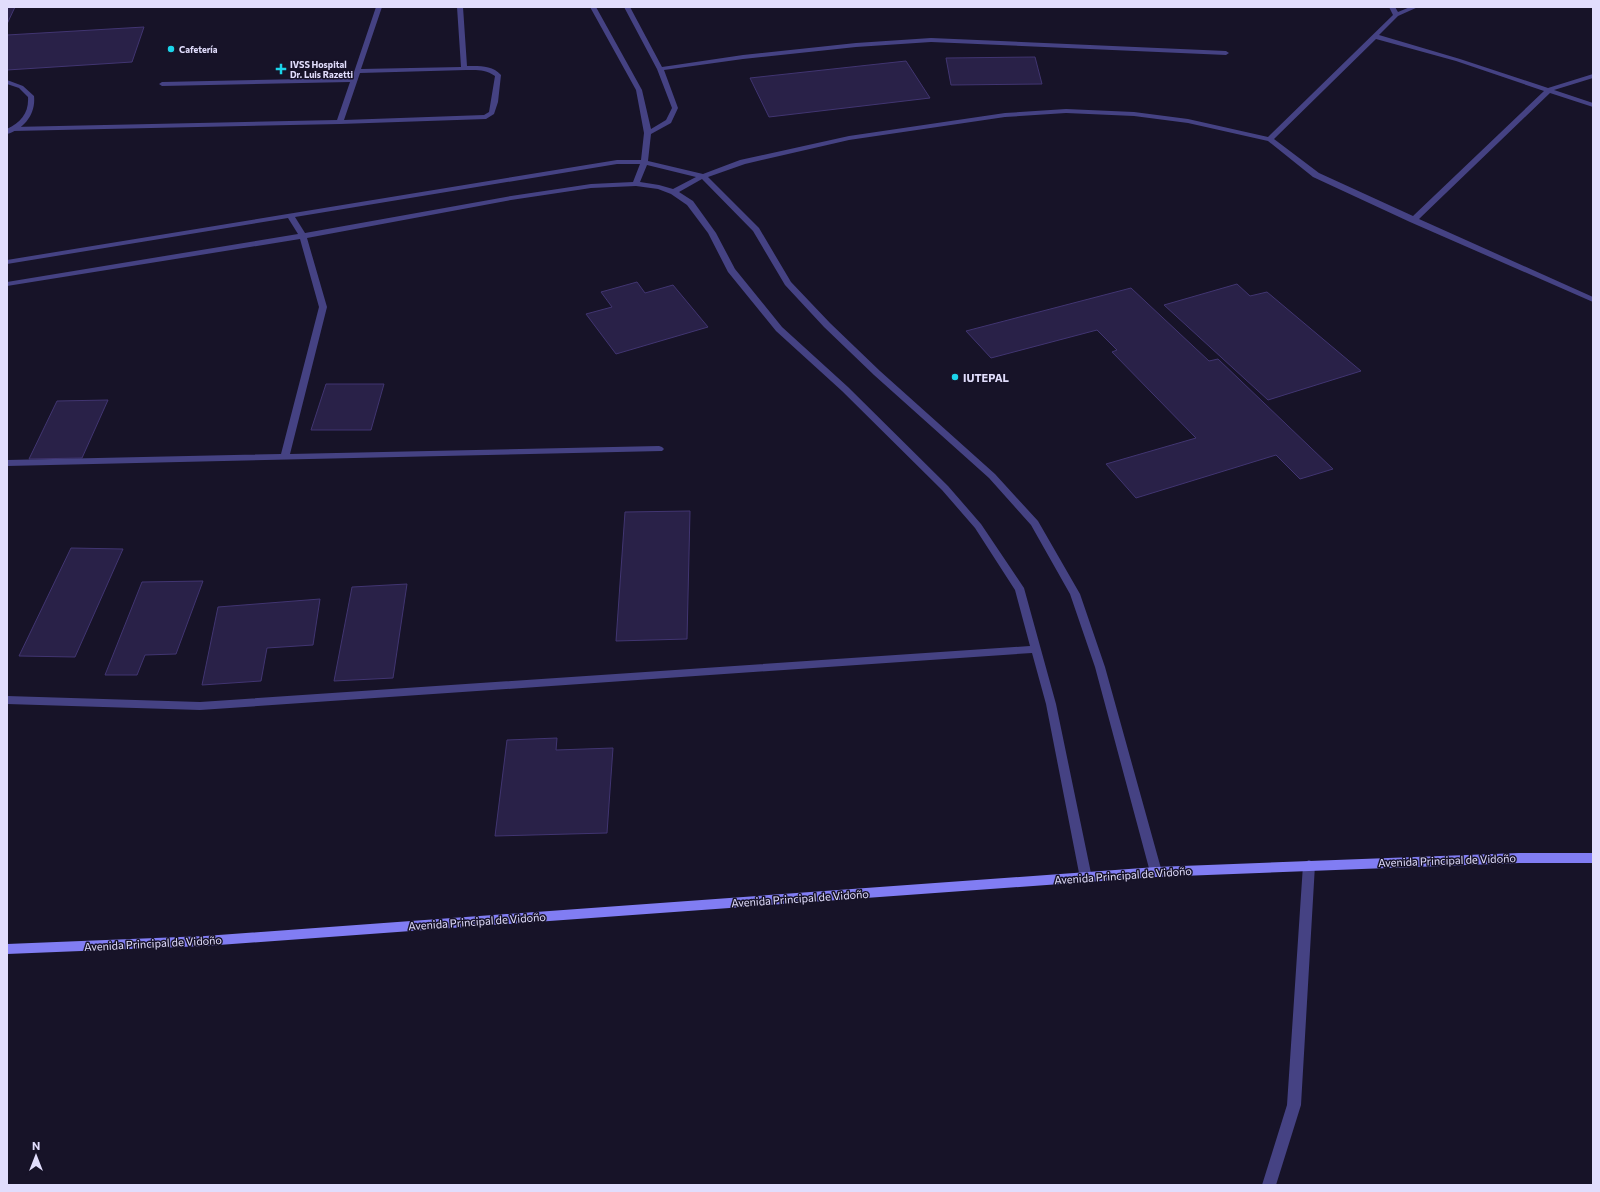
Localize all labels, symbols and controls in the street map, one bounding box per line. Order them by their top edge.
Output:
marker: Cafetería [166,44,176,54]
place label: Cafetería [179,44,218,55]
place label: IVSS Hospital Dr. Luis Razetti [290,59,354,80]
marker: IVSS Hospital Dr. Luis Razetti [275,63,287,75]
place label: IUTEPAL [963,371,1010,384]
marker: IUTEPAL [950,372,960,382]
street label: Avenida Principal de Vidoño [1378,851,1517,869]
street label: Avenida Principal de Vidoño [1054,864,1193,886]
street label: Avenida Principal de Vidoño [731,887,870,909]
street label: Avenida Principal de Vidoño [408,910,547,932]
street label: Avenida Principal de Vidoño [84,933,223,953]
north arrow [16,1136,56,1176]
text: N [32,1139,40,1152]

